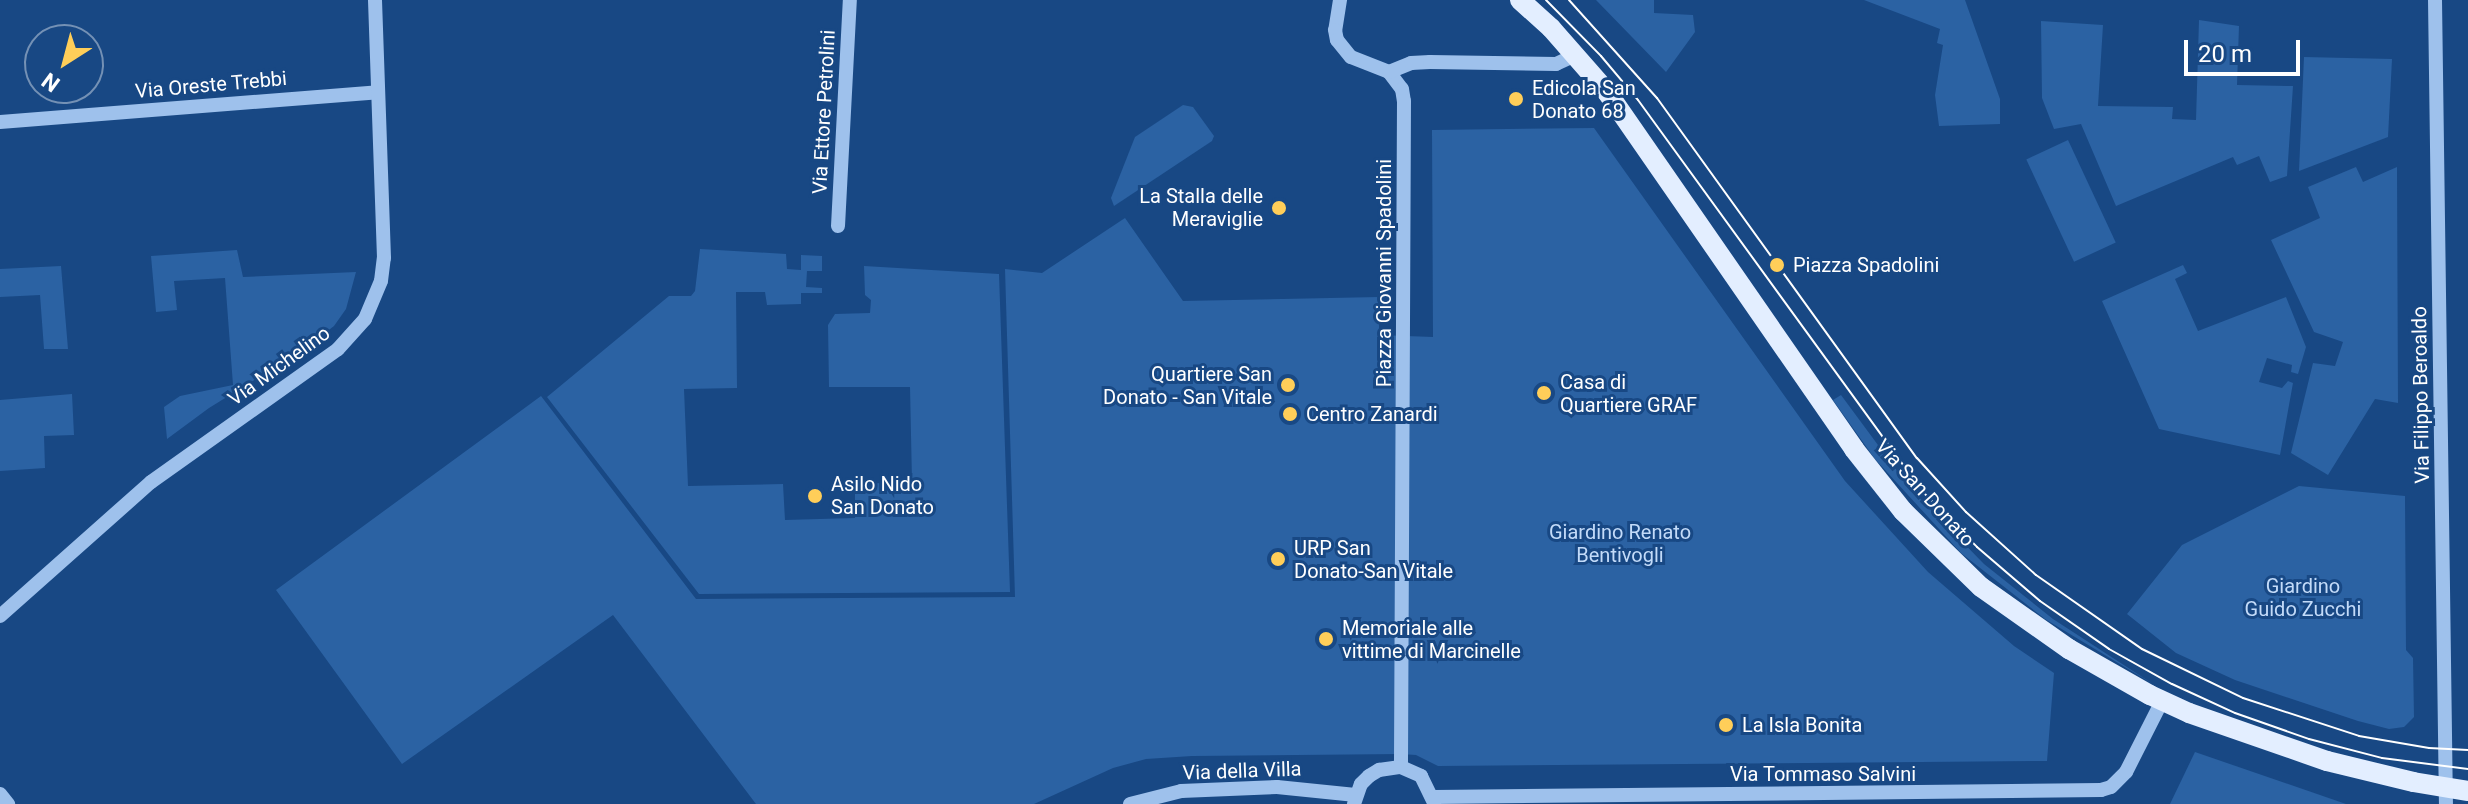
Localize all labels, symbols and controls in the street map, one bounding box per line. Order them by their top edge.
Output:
north arrow [24,24,104,104]
scale bar [2188,24,2304,74]
street label: Via Ettore Petrolini [808,29,840,195]
text: 20 m [2198,40,2252,68]
street label: Via Oreste Trebbi [134,66,288,104]
text: N [37,68,64,97]
place label: Edicola San Donato 68 [1532,76,1636,123]
marker: Edicola San Donato 68 [1507,90,1525,108]
street label: Piazza Giovanni Spadolini [1372,159,1396,387]
place label: La Stalla delle Meraviglie [1139,184,1263,231]
marker: La Stalla delle Meraviglie [1270,199,1288,217]
place label: Piazza Spadolini [1793,253,1939,277]
marker: Piazza Spadolini [1768,256,1786,274]
street label: Via Filippo Beroaldo [2407,306,2435,484]
street label: Via Michelino [223,321,335,411]
place label: Quartiere San Donato - San Vitale [1103,362,1272,409]
place label: Casa di Quartiere GRAF [1560,370,1697,417]
marker: Quartiere San Donato - San Vitale [1279,376,1297,394]
marker: Casa di Quartiere GRAF [1535,384,1553,402]
place label: Centro Zanardi [1306,402,1438,426]
marker: Centro Zanardi [1281,405,1299,423]
street label: Via San Donato [1870,434,1980,552]
place label: Asilo Nido San Donato [831,472,934,519]
marker: Asilo Nido San Donato [806,487,824,505]
park label: Giardino Renato Bentivogli [1549,521,1691,568]
place label: URP San Donato-San Vitale [1294,536,1453,583]
marker: URP San Donato-San Vitale [1269,550,1287,568]
park label: Giardino Guido Zucchi [2245,574,2361,621]
place label: Memoriale alle vittime di Marcinelle [1342,616,1521,663]
marker: Memoriale alle vittime di Marcinelle [1317,630,1335,648]
place label: La Isla Bonita [1742,713,1862,737]
marker: La Isla Bonita [1717,716,1735,734]
street label: Via della Villa [1182,757,1302,785]
street label: Via Tommaso Salvini [1730,762,1916,786]

